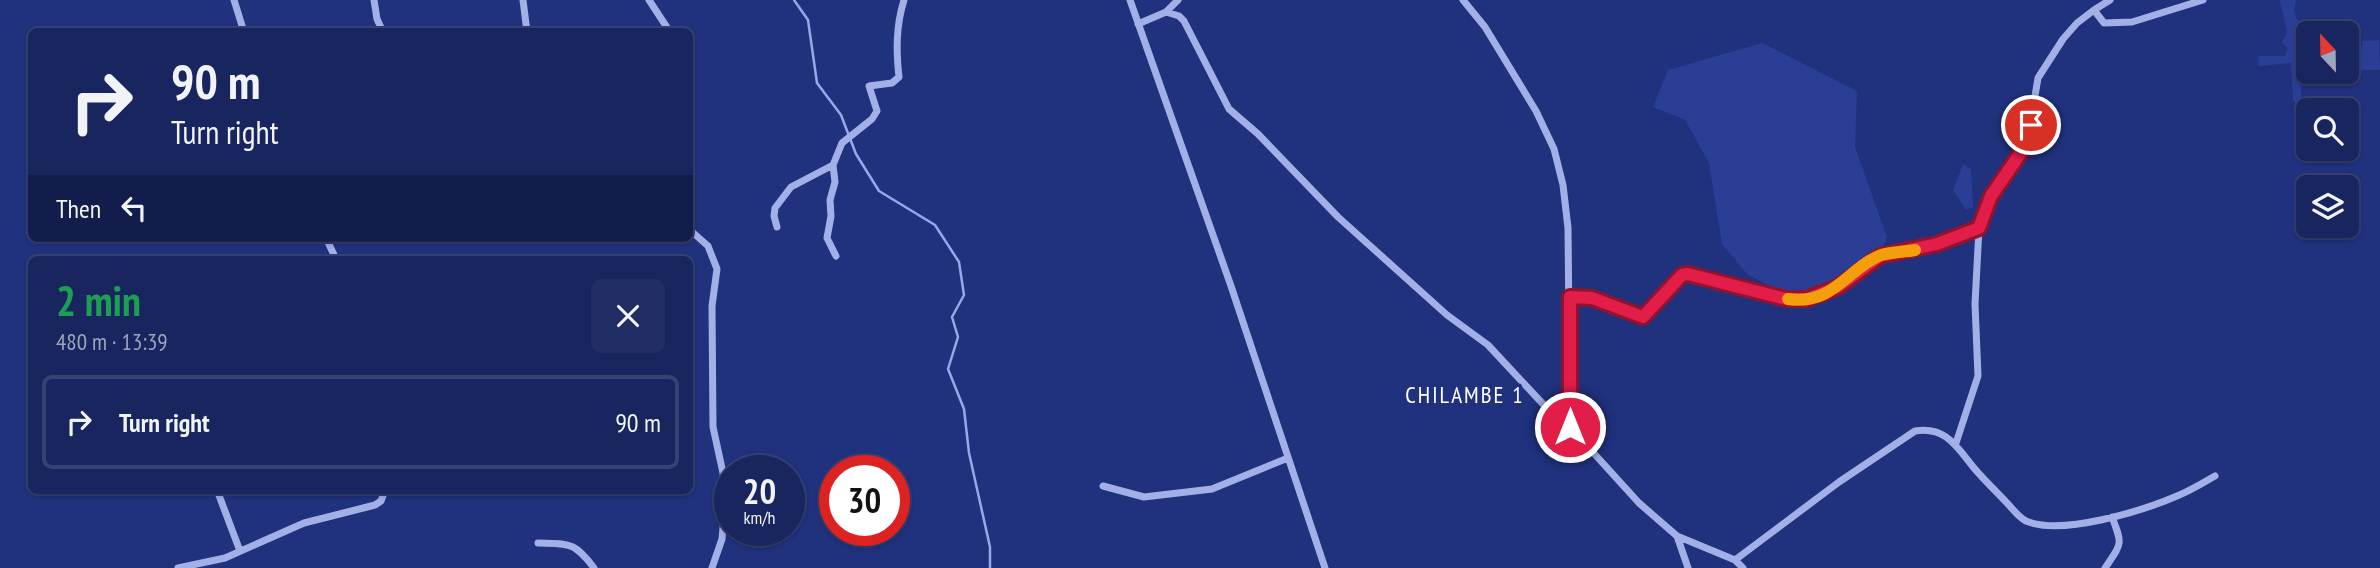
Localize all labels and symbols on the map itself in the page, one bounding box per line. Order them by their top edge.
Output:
north arrow [2296,21,2359,84]
pin [2001,95,2061,155]
district label: CHILAMBE 1 [1405,380,1525,409]
position arrow [1533,390,1607,464]
speed limit sign: 30 [819,455,910,546]

